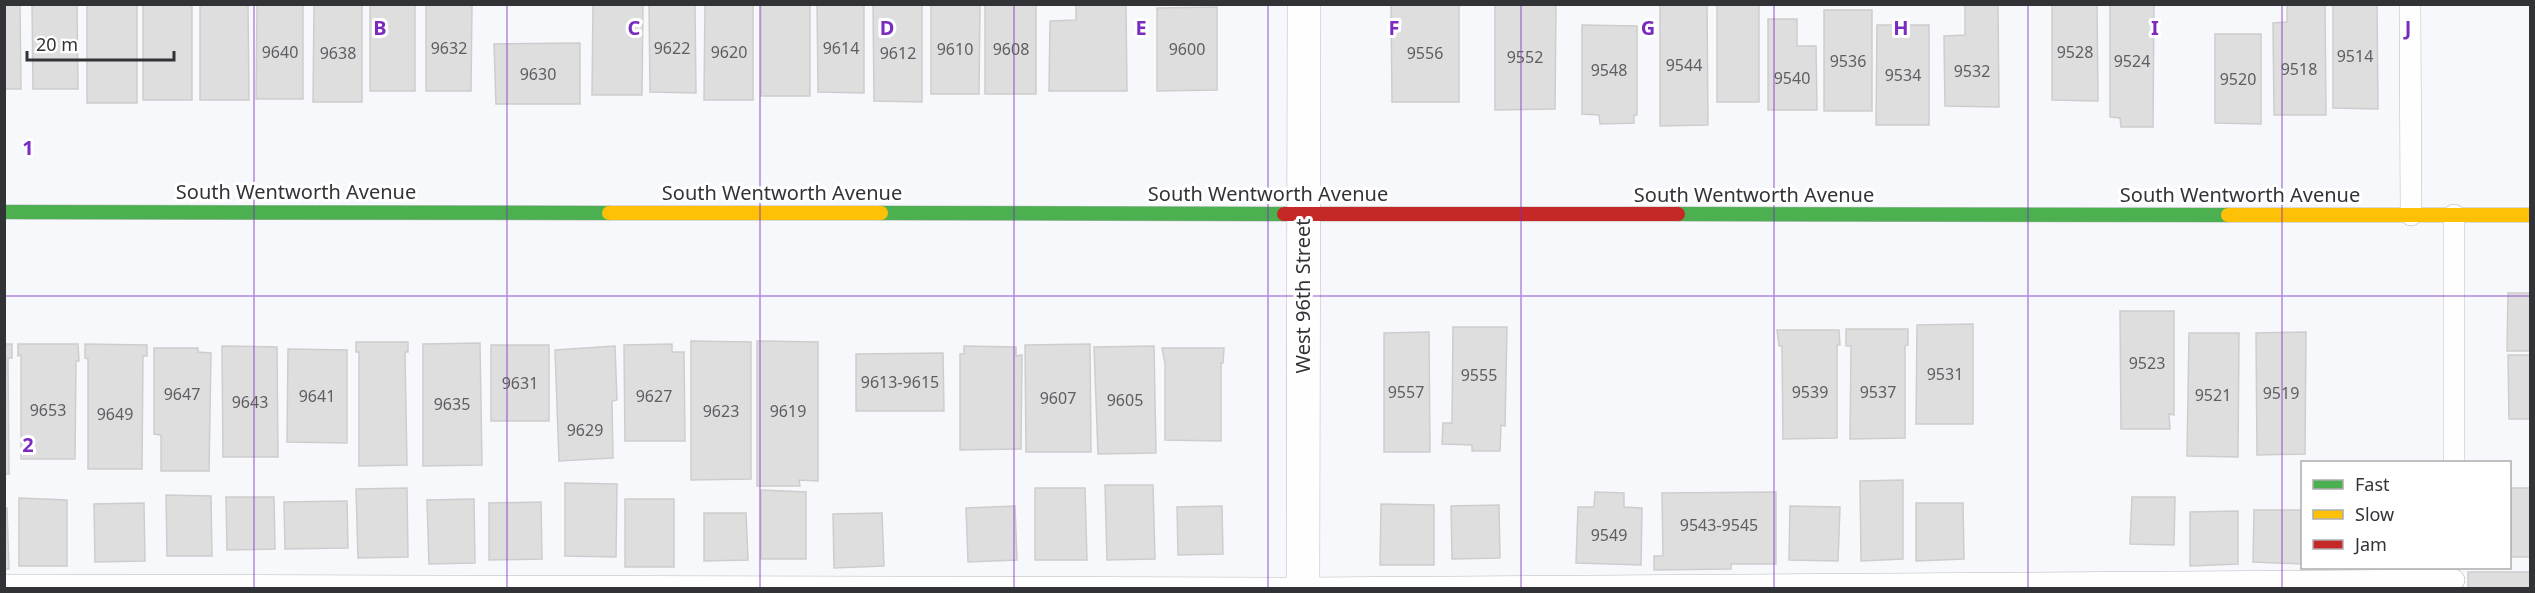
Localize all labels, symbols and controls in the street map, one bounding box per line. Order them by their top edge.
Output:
text: B [373,14,387,41]
text: C [628,14,641,41]
text: D [880,14,894,41]
text: E [1135,14,1147,41]
text: F [1389,14,1399,41]
text: G [1641,14,1655,41]
text: H [1893,14,1909,41]
text: I [2151,14,2159,41]
text: J [2403,14,2411,41]
scale bar [27,24,174,62]
text: 20 m [36,32,78,56]
house number: 9632 [431,37,467,59]
house number: 9622 [654,37,690,59]
house number: 9614 [823,37,859,59]
house number: 9610 [937,38,973,60]
house number: 9608 [993,38,1029,60]
house number: 9600 [1169,38,1205,60]
house number: 9640 [262,41,298,63]
house number: 9620 [711,41,747,63]
house number: 9528 [2057,41,2093,63]
house number: 9638 [320,42,356,64]
house number: 9612 [880,42,916,64]
house number: 9556 [1407,42,1443,64]
house number: 9514 [2337,45,2373,67]
house number: 9552 [1507,46,1543,68]
house number: 9536 [1830,50,1866,72]
house number: 9524 [2114,50,2150,72]
house number: 9544 [1666,54,1702,76]
house number: 9518 [2281,58,2317,80]
house number: 9548 [1591,59,1627,81]
house number: 9532 [1954,60,1990,82]
house number: 9630 [520,63,556,85]
house number: 9534 [1885,64,1921,86]
house number: 9540 [1774,67,1810,89]
house number: 9520 [2220,68,2256,90]
text: 1 [22,134,34,161]
street label: South Wentworth Avenue [176,178,416,205]
street label: South Wentworth Avenue [662,179,902,206]
street label: South Wentworth Avenue [1148,180,1388,207]
street label: South Wentworth Avenue [1634,181,1874,208]
street label: South Wentworth Avenue [2120,181,2360,208]
street label: West 96th Street [1289,219,1316,373]
house number: 9523 [2129,352,2165,374]
house number: 9531 [1927,363,1963,385]
house number: 9555 [1461,364,1497,386]
house number: 9613-9615 [861,371,939,393]
house number: 9631 [502,372,538,394]
house number: 9557 [1388,381,1424,403]
house number: 9539 [1792,381,1828,403]
house number: 9537 [1860,381,1896,403]
house number: 9519 [2263,382,2299,404]
house number: 9647 [164,383,200,405]
house number: 9521 [2195,384,2231,406]
house number: 9641 [299,385,335,407]
house number: 9627 [636,385,672,407]
house number: 9607 [1040,387,1076,409]
house number: 9605 [1107,389,1143,411]
house number: 9643 [232,391,268,413]
house number: 9635 [434,393,470,415]
house number: 9653 [30,399,66,421]
house number: 9623 [703,400,739,422]
house number: 9619 [770,400,806,422]
house number: 9649 [97,403,133,425]
house number: 9629 [567,419,603,441]
text: 2 [22,431,34,458]
legend [2301,461,2511,569]
text: Fast [2355,472,2390,496]
text: Slow [2355,502,2394,526]
house number: 9543-9545 [1680,514,1758,536]
house number: 9549 [1591,524,1627,546]
text: Jam [2353,532,2387,556]

